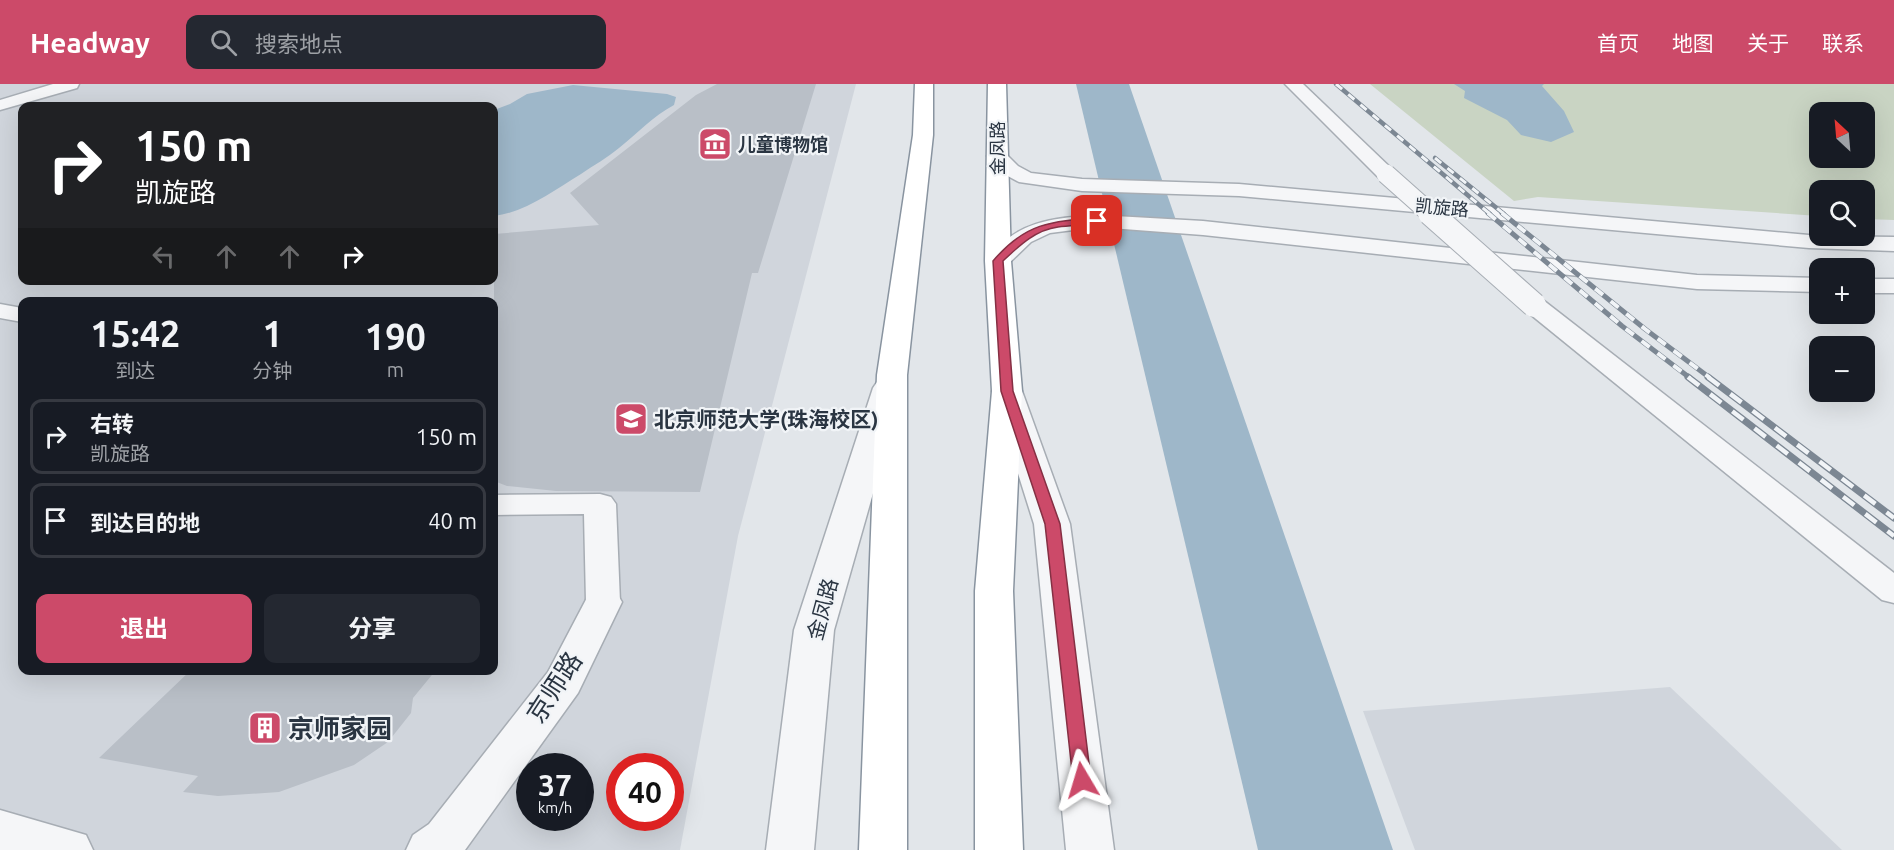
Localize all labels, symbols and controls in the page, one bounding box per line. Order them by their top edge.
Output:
search box [186,15,606,69]
icon: search [207,26,240,59]
text: Headway [30,27,150,58]
text: 搜索地点 [255,31,343,56]
text: 首页 [1597,31,1639,55]
text: 地图 [1672,31,1714,55]
text: 关于 [1747,31,1789,55]
text: 联系 [1822,31,1864,55]
north arrow [1809,102,1875,168]
map controls [1809,102,1875,402]
street label: 金凤路 [987,121,1007,175]
text: 150 m [135,122,252,169]
icon: right [36,126,114,204]
museum icon: 儿童博物馆 [697,126,733,162]
place label: 儿童博物馆 [738,134,828,154]
text: 凯旋路 [135,177,216,207]
button: search [1809,180,1875,246]
pin [1071,195,1122,246]
street label: 凯旋路 [1414,195,1470,219]
icon: arrive [1080,204,1113,237]
icon: left [147,240,180,273]
icon: ahead [210,240,243,273]
icon: ahead [273,240,306,273]
icon: right [336,240,369,273]
button: + [1809,258,1875,324]
text: 15:42 [90,313,180,354]
text: 1 [262,313,283,354]
text: 190 [365,316,426,357]
button: − [1809,336,1875,402]
text: m [387,358,404,381]
text: 到达 [115,359,155,382]
text: 分钟 [253,359,293,382]
school or university icon: 北京师范大学(珠海校区) [613,401,649,437]
place label: 北京师范大学(珠海校区) [654,407,879,431]
text: 右转 [90,411,134,436]
icon: right [39,420,72,453]
text: 150 m [416,424,477,449]
text: 凯旋路 [90,442,150,465]
icon: arrive [39,504,72,537]
text: 40 m [428,508,477,533]
text: 到达目的地 [90,510,200,535]
street label: 金凤路 [802,575,842,643]
button: 退出 [36,594,252,663]
button: 分享 [264,594,480,663]
street label: 京师路 [521,646,587,728]
building icon: 京师家园 [247,710,283,746]
place label: 京师家园 [288,714,392,743]
position arrow [1050,748,1114,812]
speed limit sign: 40 [606,753,684,831]
text: 37 [538,768,572,802]
text: km/h [538,799,572,816]

